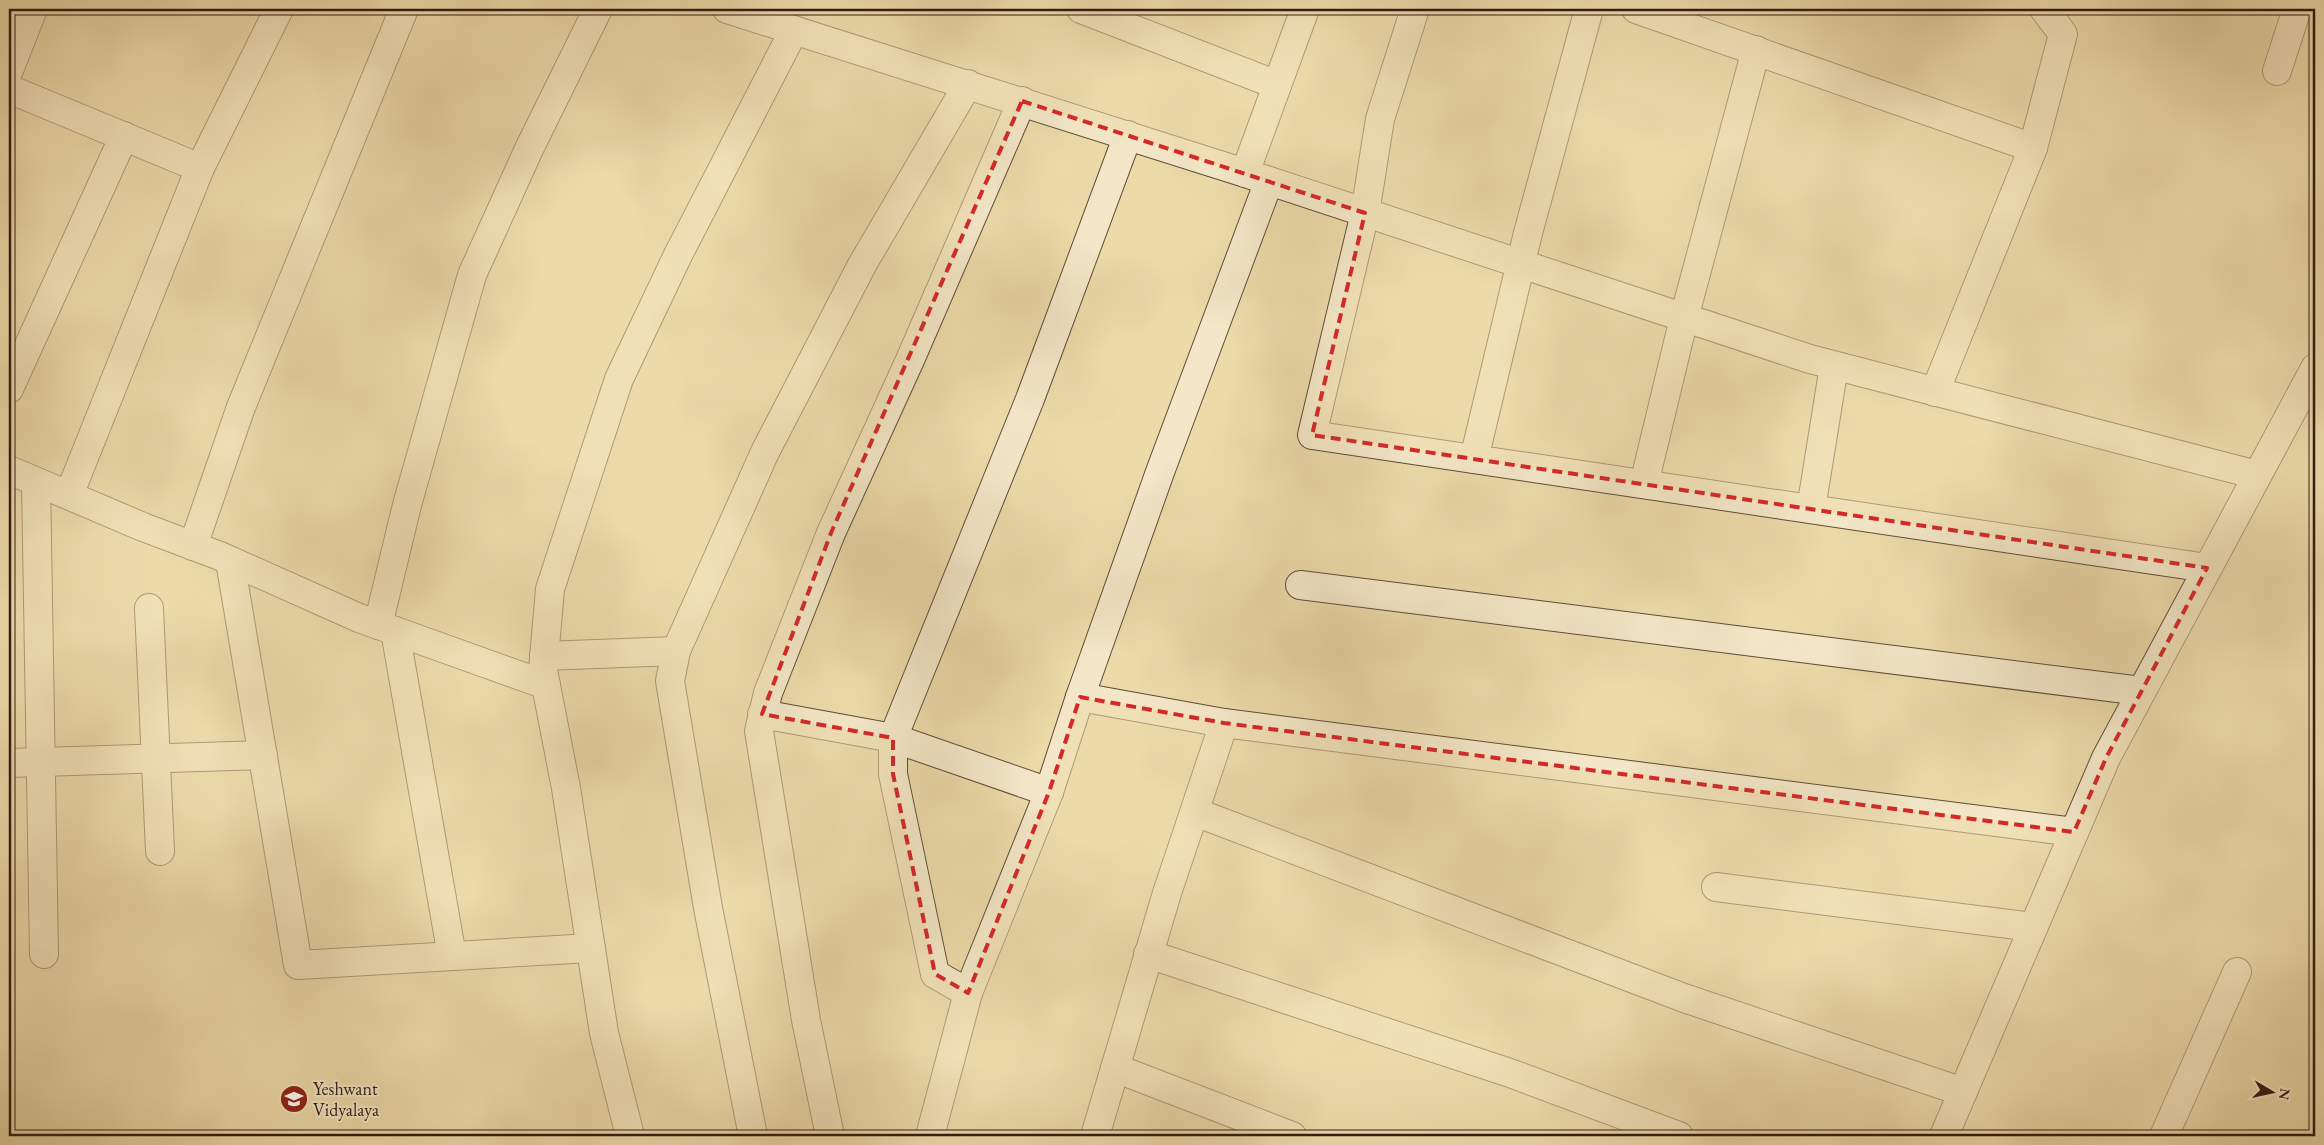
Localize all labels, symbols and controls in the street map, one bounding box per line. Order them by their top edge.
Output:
north arrow [2246,1068,2296,1118]
place label: Yeshwant Vidyalaya [313,1077,380,1121]
school or university icon: Yeshwant Vidyalaya [279,1084,309,1114]
text: N [2275,1087,2295,1102]

